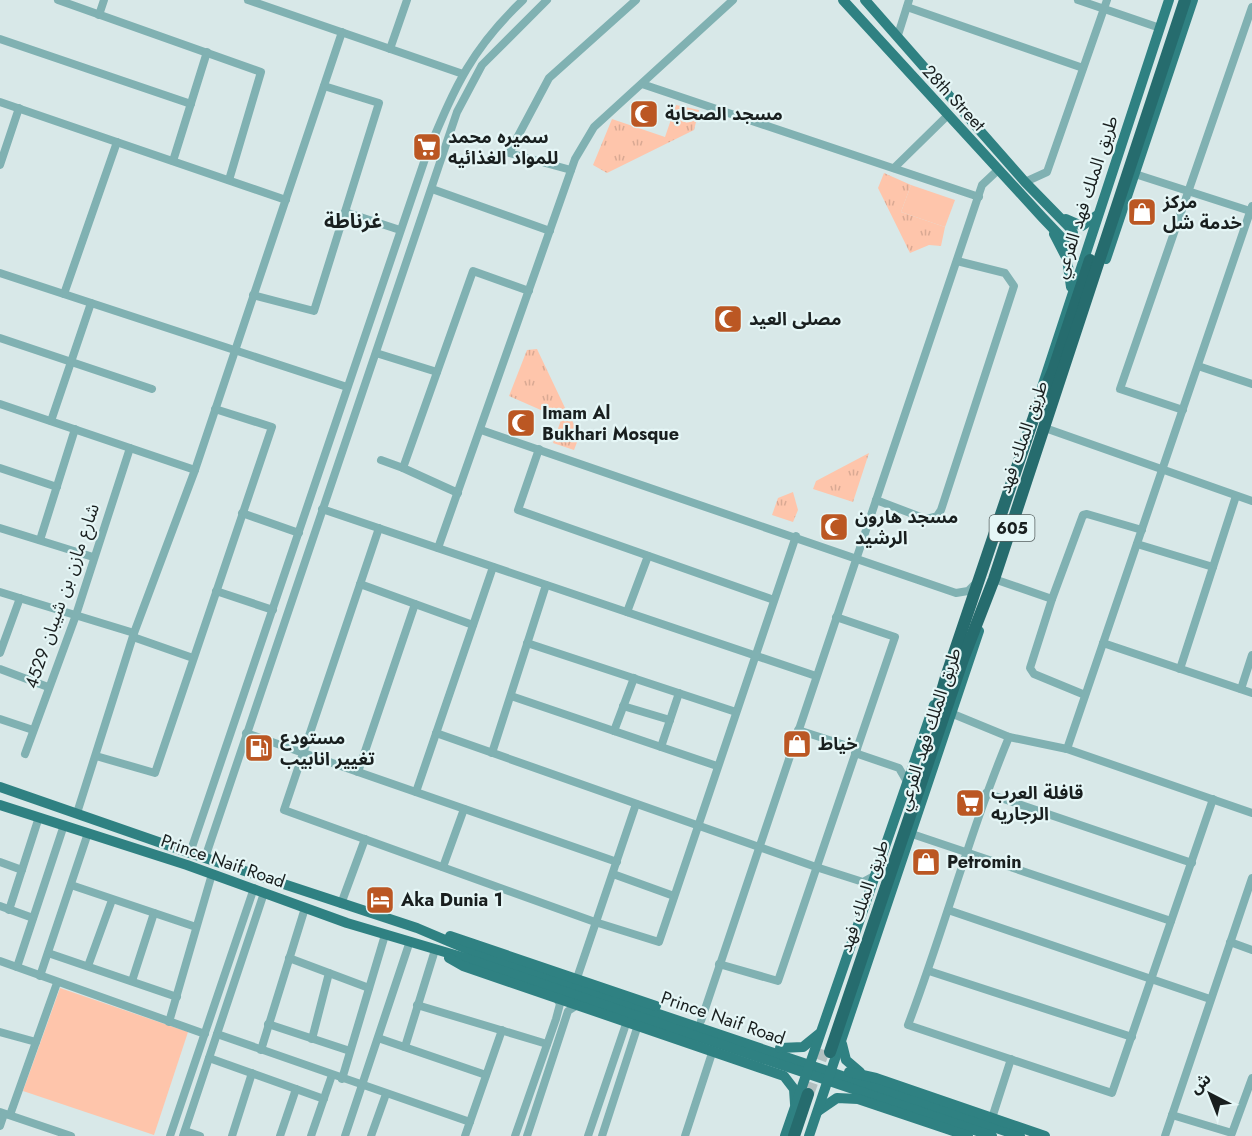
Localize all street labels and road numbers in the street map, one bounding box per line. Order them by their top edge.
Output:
street label: 28th Street [916,59,992,137]
street label: طريق الملك فهد الفرعي [1047,112,1125,282]
street label: طريق الملك فهد [992,377,1054,497]
street label: شارع مازن بن شيبان 4529 [18,500,107,692]
road number: 605 [990,515,1034,541]
street label: طريق الملك فهد الفرعي [890,644,968,814]
street label: Prince Naif Road [157,828,289,894]
street label: طريق الملك فهد [833,836,895,956]
street label: Prince Naif Road [657,985,789,1051]

